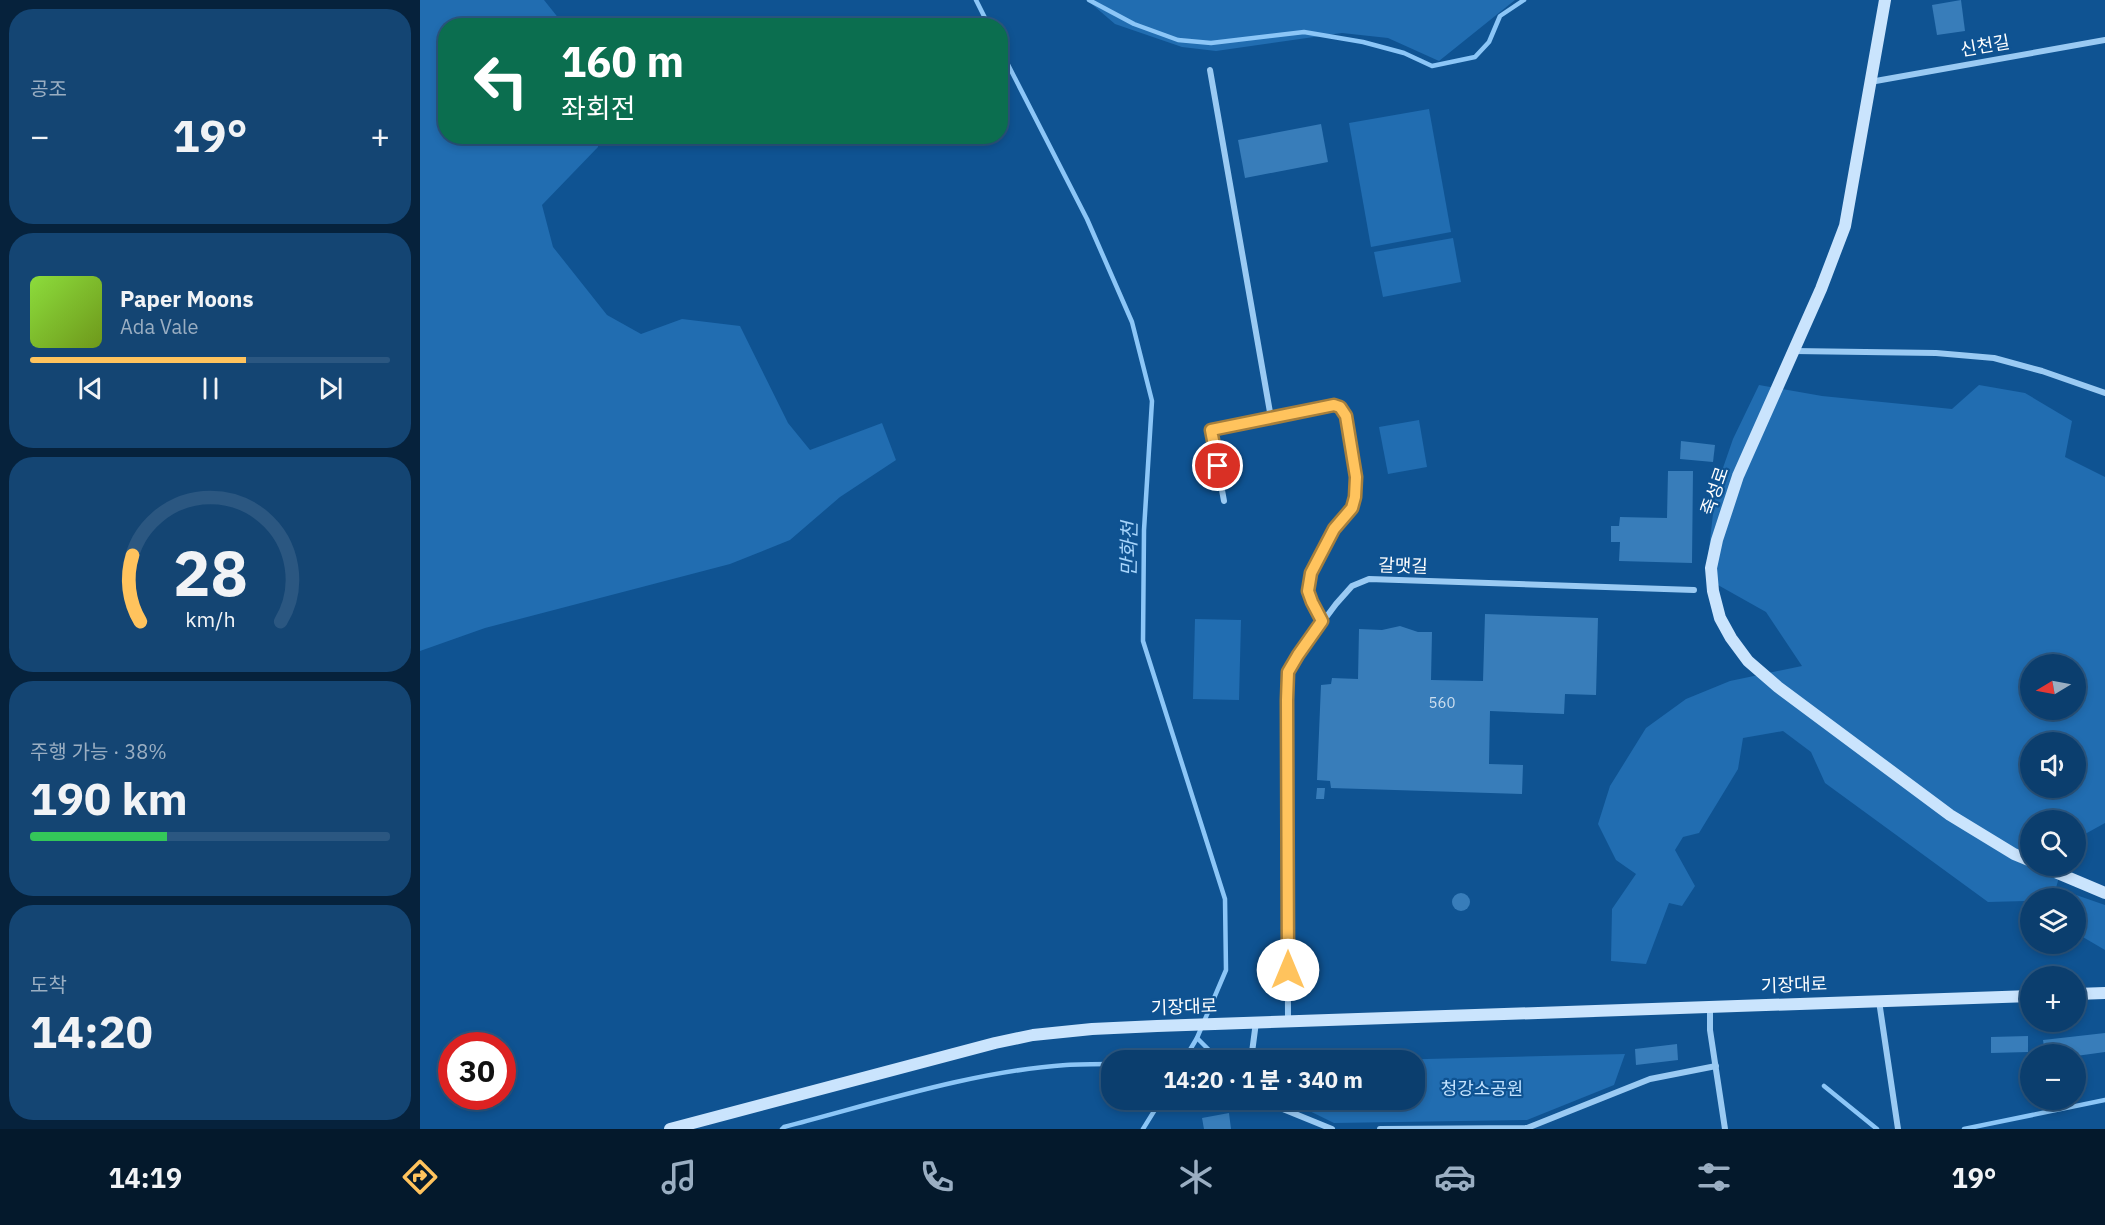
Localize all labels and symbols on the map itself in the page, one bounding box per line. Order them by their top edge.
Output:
street label: 신천길 [1958,30,2011,61]
pin [1192,440,1243,491]
street label: 죽성로 [1696,464,1733,518]
water label: 만화천 [1115,519,1143,577]
street label: 갈맷길 [1378,553,1428,578]
north arrow [2020,654,2086,720]
house number: 560 [1428,693,1456,712]
position arrow [1256,938,1320,1002]
street label: 기장대로 [1760,972,1827,997]
street label: 기장대로 [1150,994,1217,1019]
speed limit sign: 30 [438,1032,516,1110]
park label: 청강소공원 [1441,1077,1523,1100]

